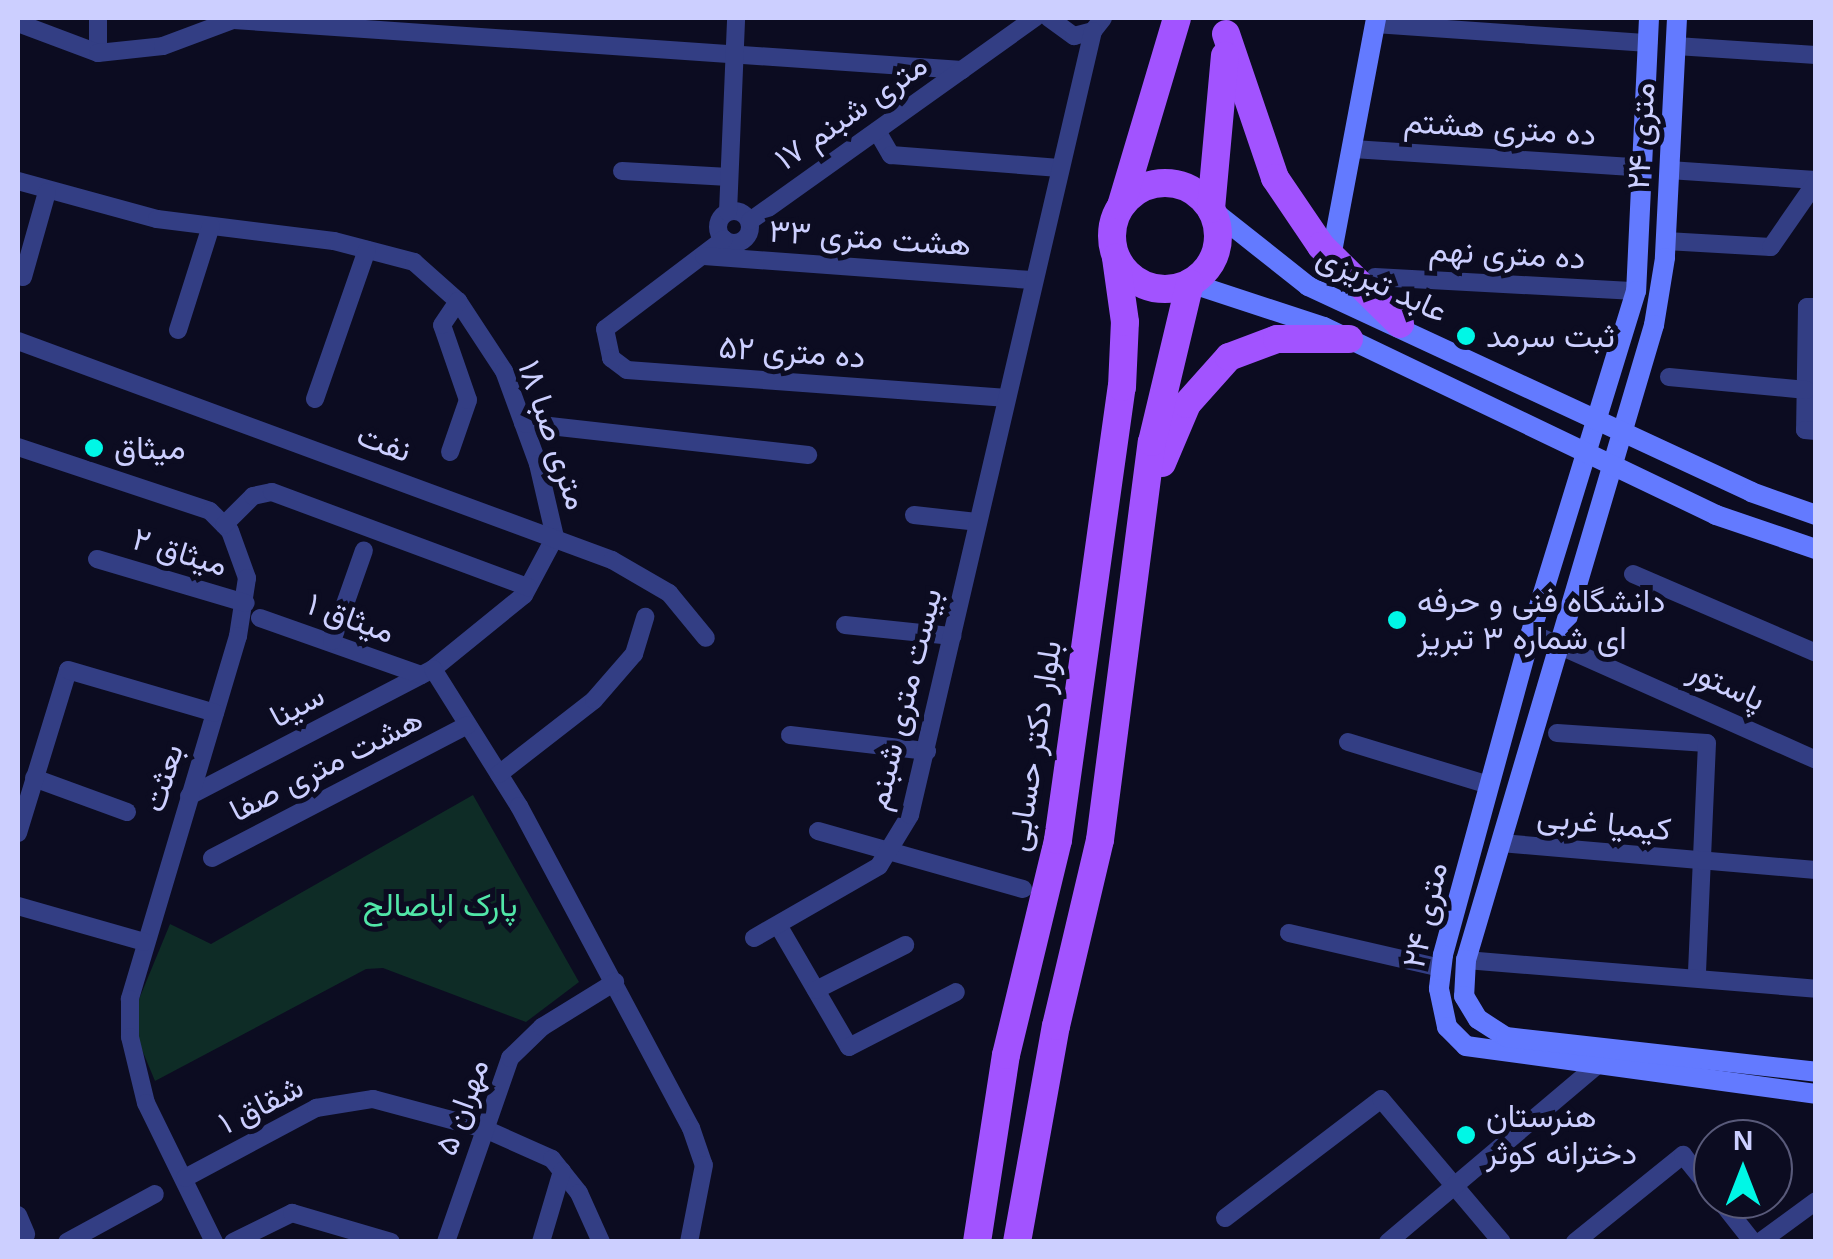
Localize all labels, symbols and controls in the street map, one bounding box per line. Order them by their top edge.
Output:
street label: ۱۷ متری شبنم [768,46,934,178]
street label: ۲۴ متری [1619,81,1663,191]
street label: ده متری هشتم [1403,102,1597,154]
street label: هشت متری ۳۳ [768,212,972,264]
street label: ده متری نهم [1428,231,1586,277]
street label: عابد تبریزی [1311,237,1453,331]
place label: ثبت سرمد [1486,317,1615,355]
marker: ثبت سرمد [1455,325,1477,347]
street label: ده متری ۵۲ [717,328,867,376]
street label: متری صبا ۱۸ [510,355,596,515]
street label: نفت [352,416,416,470]
place label: میثاق [114,429,185,467]
marker: میثاق [83,437,105,459]
street label: میثاق ۲ [128,519,232,585]
place label: دانشگاه فنی و حرفه ای شماره ۳ تبریز [1417,583,1665,658]
street label: بیست متری شبنم [858,584,950,814]
street label: میثاق ۱ [302,585,400,651]
marker: دانشگاه فنی و حرفه ای شماره ۳ تبریز [1386,609,1408,631]
street label: بلوار دکتر حسابی [998,638,1070,854]
street label: پاستور [1683,651,1771,719]
street label: سینا [263,676,331,736]
street label: هشت متری صفا [223,700,429,830]
street label: بعثت [135,739,191,817]
street label: کیمیا غربی [1535,797,1673,849]
street label: ۲۴ متری [1394,858,1456,972]
park label: پارک اباصالح [363,886,517,924]
street label: مهران ۵ [427,1053,497,1161]
street label: شقاق ۱ [212,1068,310,1142]
place label: هنرستان دخترانه کوثر [1486,1098,1637,1173]
north arrow [1693,1119,1793,1219]
marker: هنرستان دخترانه کوثر [1455,1124,1477,1146]
text: N [1733,1125,1753,1156]

